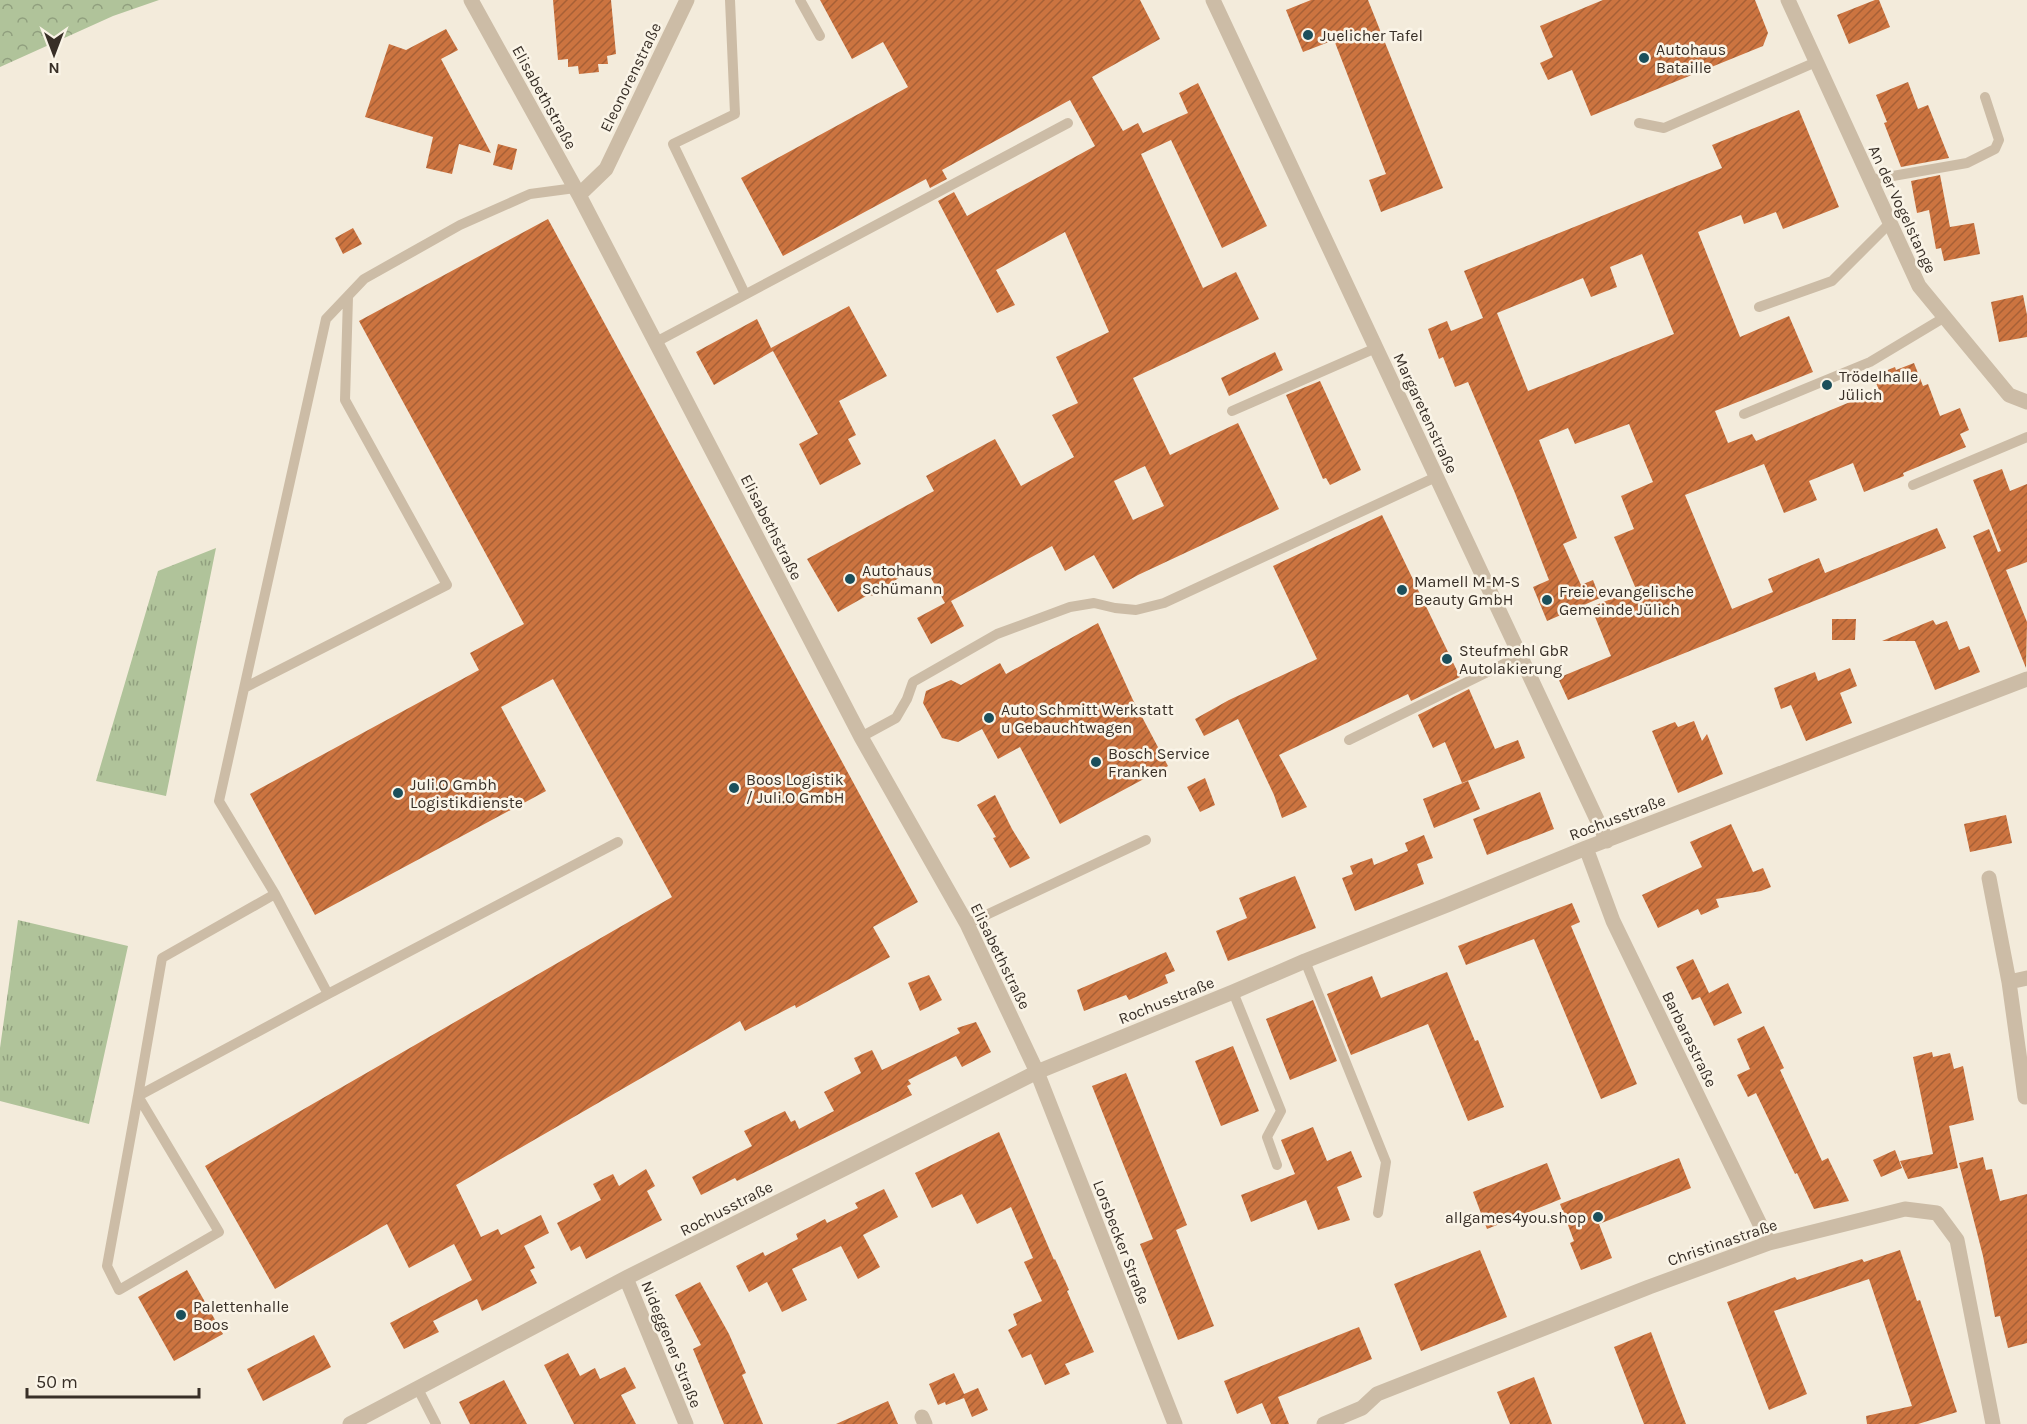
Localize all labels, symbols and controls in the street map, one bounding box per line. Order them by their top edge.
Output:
street label: Eleonorenstraße [596,19,665,135]
north arrow [24,24,84,84]
place label: Juelicher Tafel [1320,26,1423,45]
marker: Juelicher Tafel [1301,28,1315,42]
place label: Autohaus Bataille [1656,40,1726,77]
street label: Elisabethstraße [508,42,581,153]
marker: Autohaus Bataille [1637,51,1651,65]
text: N [48,59,60,78]
street label: An der Vogelstange [1865,142,1941,276]
street label: Margaretenstraße [1389,350,1462,476]
place label: Trödelhalle Jülich [1839,367,1918,404]
marker: Trödelhalle Jülich [1820,378,1834,392]
street label: Elisabethstraße [737,471,806,583]
place label: Autohaus Schümann [862,561,942,598]
marker: Autohaus Schümann [843,572,857,586]
place label: Mamell M-M-S Beauty GmbH [1414,572,1520,609]
place label: Freie evangelische Gemeinde Jülich [1559,582,1694,619]
marker: Mamell M-M-S Beauty GmbH [1395,583,1409,597]
marker: Freie evangelische Gemeinde Jülich [1540,593,1554,607]
place label: Steufmehl GbR Autolakierung [1459,641,1569,678]
marker: Steufmehl GbR Autolakierung [1440,652,1454,666]
place label: Auto Schmitt Werkstatt u Gebauchtwagen [1001,700,1174,737]
marker: Auto Schmitt Werkstatt u Gebauchtwagen [982,711,996,725]
place label: Bosch Service Franken [1108,744,1210,781]
marker: Bosch Service Franken [1089,755,1103,769]
place label: Boos Logistik / Juli.O GmbH [746,770,845,807]
place label: Juli.O Gmbh Logistikdienste [410,775,523,812]
marker: Boos Logistik / Juli.O GmbH [727,781,741,795]
marker: Juli.O Gmbh Logistikdienste [391,786,405,800]
street label: Rochusstraße [1566,790,1668,845]
street label: Elisabethstraße [967,900,1034,1012]
street label: Rochusstraße [1116,973,1217,1028]
street label: Barbarastraße [1658,988,1721,1090]
street label: Rochusstraße [677,1177,776,1240]
street label: Lorsbecker Straße [1089,1177,1154,1307]
place label: allgames4you.shop [1445,1208,1586,1227]
marker: allgames4you.shop [1591,1210,1605,1224]
street label: Christinastraße [1665,1215,1779,1270]
street label: Nideggener Straße [637,1278,706,1411]
place label: Palettenhalle Boos [193,1297,289,1334]
marker: Palettenhalle Boos [174,1308,188,1322]
scale bar [27,1361,200,1399]
text: 50 m [36,1371,78,1393]

